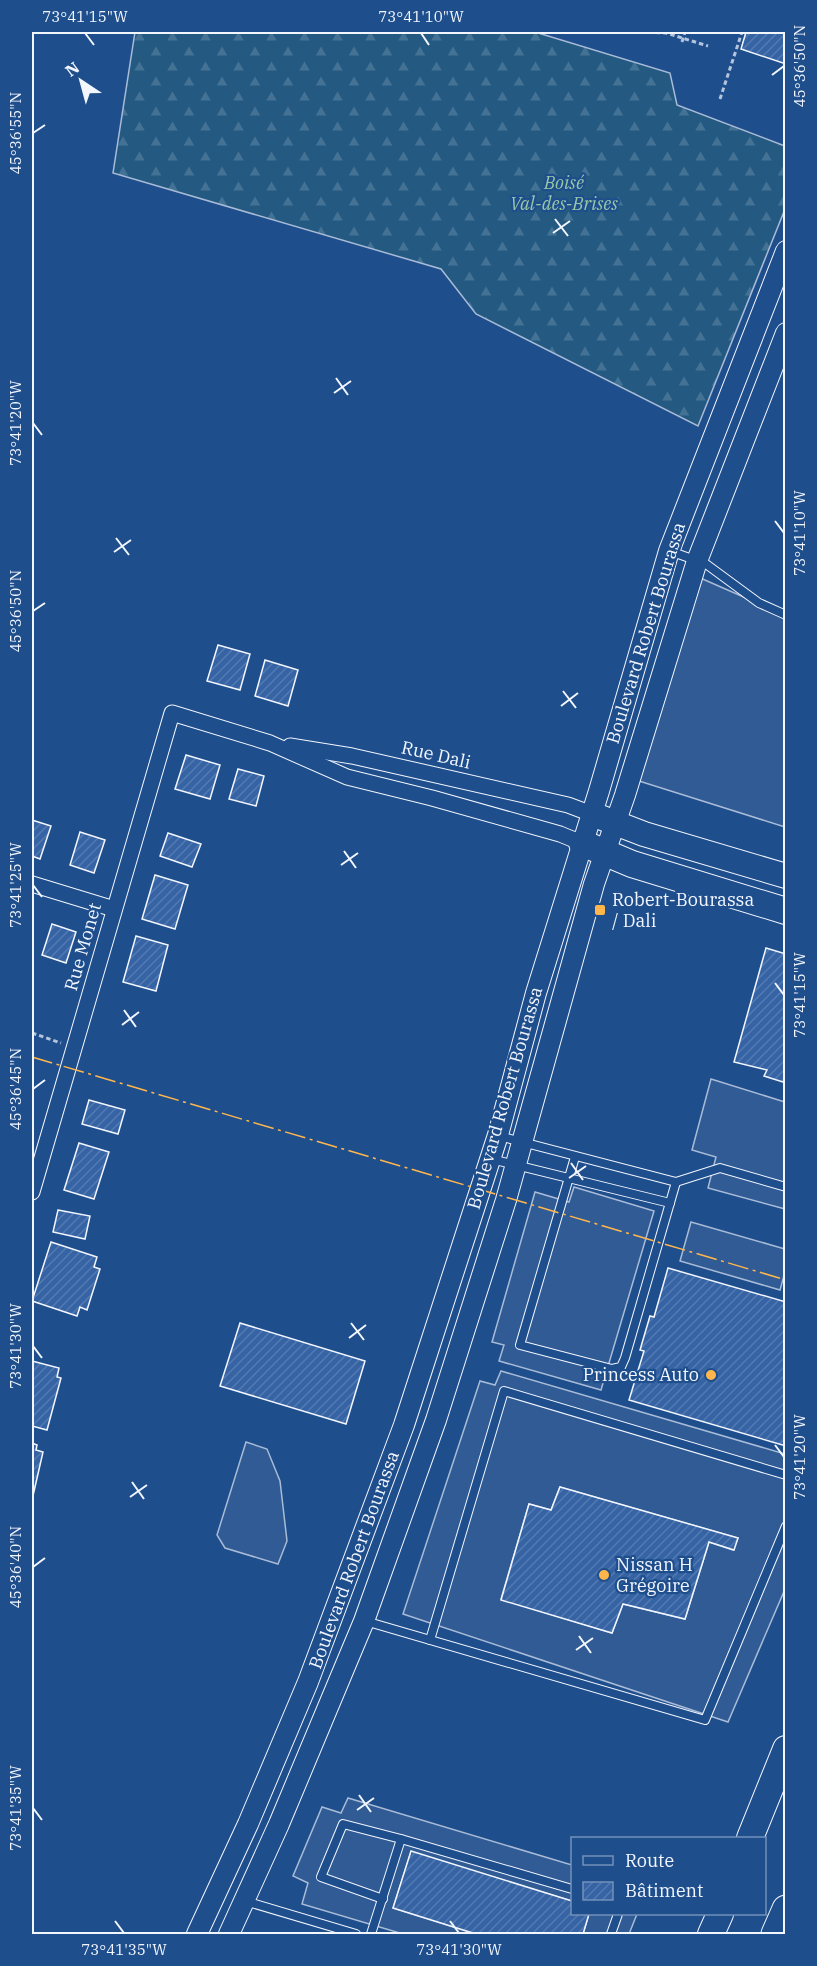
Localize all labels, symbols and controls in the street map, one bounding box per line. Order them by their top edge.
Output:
text: 73°41'15"W [42,7,128,26]
text: 73°41'10"W [378,7,464,26]
text: 45°36'50"N [790,25,809,107]
north arrow [51,51,111,111]
text: N [61,57,83,81]
text: 45°36'55"N [6,92,25,174]
park label: Boisé Val-des-Brises [510,171,618,215]
text: 73°41'20"W [6,380,25,466]
text: 73°41'10"W [790,490,809,576]
street label: Boulevard Robert Bourassa [601,519,690,746]
text: 45°36'50"N [6,570,25,652]
street label: Rue Dali [399,735,473,774]
text: 73°41'25"W [6,842,25,928]
place label: Robert-Bourassa / Dali [612,888,754,932]
street label: Rue Monet [59,900,106,993]
marker: Robert-Bourassa / Dali [593,903,607,917]
text: 73°41'15"W [790,952,809,1038]
street label: Boulevard Robert Bourassa [462,984,547,1212]
text: 45°36'45"N [6,1048,25,1130]
text: 73°41'30"W [6,1303,25,1389]
place label: Princess Auto [583,1363,699,1386]
marker: Princess Auto [704,1368,718,1382]
text: 73°41'20"W [790,1414,809,1500]
street label: Boulevard Robert Bourassa [303,1447,404,1672]
text: 45°36'40"N [6,1526,25,1608]
place label: Nissan H Grégoire [616,1553,693,1597]
marker: Nissan H Grégoire [597,1568,611,1582]
text: 73°41'35"W [6,1765,25,1851]
legend [571,1837,766,1915]
text: Route [625,1849,674,1872]
text: Bâtiment [625,1879,703,1902]
text: 73°41'35"W [81,1940,167,1959]
text: 73°41'30"W [416,1940,502,1959]

